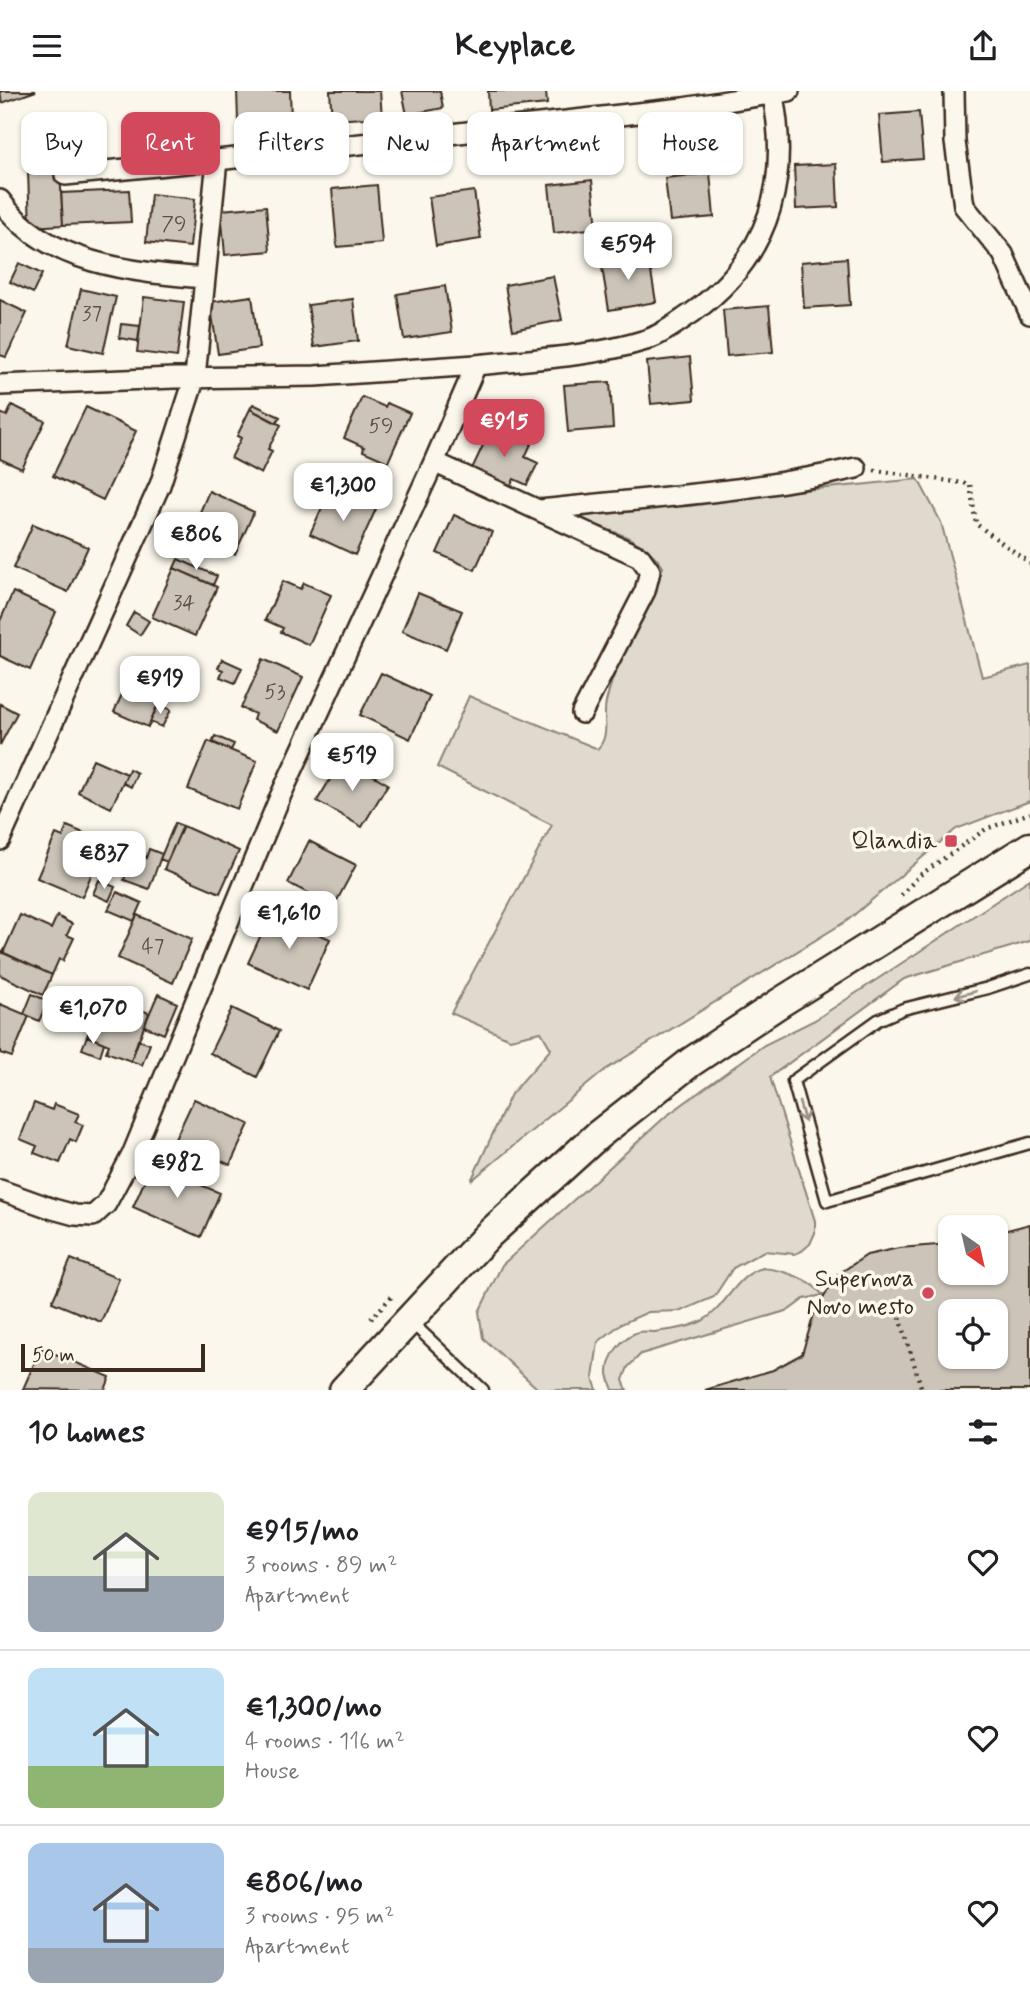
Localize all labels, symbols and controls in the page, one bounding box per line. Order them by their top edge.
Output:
text: Keyplace [455,25,575,67]
icon: menu [28,27,66,65]
icon: share [964,27,1002,65]
chip: Buy [21,112,107,175]
chip: Rent [121,112,220,175]
chip: Filters [234,112,349,175]
chip: New [363,112,453,175]
chip: Apartment [467,112,624,175]
chip: House [638,112,743,175]
house number: 79 [161,210,187,238]
pin: €594 [587,223,669,282]
text: €594 [600,230,656,260]
house number: 37 [82,300,102,328]
pin: €915 [463,399,545,459]
text: €915 [479,407,529,437]
house number: 59 [368,412,394,440]
pin: €1,300 [286,463,400,523]
text: €1,300 [310,471,376,501]
pin: €806 [155,512,237,572]
text: €806 [170,520,222,550]
house number: 34 [173,589,195,617]
pin: €919 [119,657,201,716]
text: €919 [136,664,184,694]
house number: 53 [264,678,286,706]
pin: €519 [311,733,393,793]
text: €519 [327,741,377,771]
place label: Qlandia [851,826,938,857]
pin: €837 [63,831,145,891]
marker: Qlandia [943,833,959,849]
text: €837 [79,839,129,869]
pin: €1,610 [232,891,346,951]
text: €1,610 [257,899,321,929]
house number: 47 [142,933,164,961]
pin: €1,070 [36,986,150,1046]
one-way arrow [954,988,977,1001]
text: €1,070 [58,994,128,1024]
one-way arrow [796,1100,809,1122]
pin: €982 [136,1141,218,1200]
text: €982 [151,1148,203,1178]
north arrow [938,1215,1008,1285]
map controls [938,1215,1008,1369]
place label: Supernova Novo mesto [807,1264,914,1323]
marker: Supernova Novo mesto [920,1285,936,1301]
button: locate [938,1299,1008,1369]
scale bar [21,1341,205,1373]
text: 50 m [32,1343,75,1368]
text: 10 homes [28,1413,145,1452]
icon: filters [964,1413,1002,1451]
text: €915/mo [245,1512,359,1551]
icon: home [84,1520,168,1604]
icon: heart [964,1543,1002,1581]
text: 3 rooms · 89 m² [245,1551,397,1581]
text: Apartment [245,1581,350,1611]
text: €1,300/mo [245,1688,382,1727]
icon: home [84,1696,168,1780]
icon: heart [964,1719,1002,1757]
text: 4 rooms · 116 m² [245,1727,405,1757]
text: House [245,1757,299,1787]
text: €806/mo [245,1863,363,1902]
icon: home [84,1871,168,1955]
icon: heart [964,1894,1002,1932]
text: 3 rooms · 95 m² [245,1902,394,1932]
text: Apartment [245,1932,350,1962]

